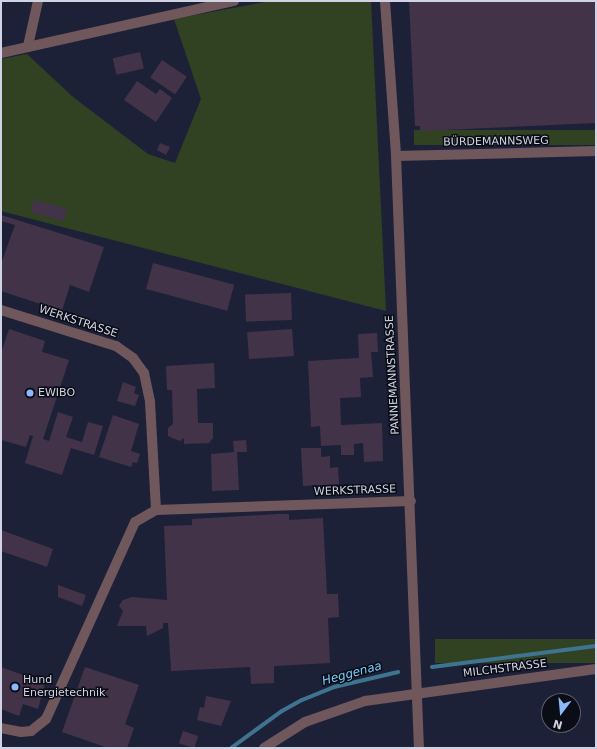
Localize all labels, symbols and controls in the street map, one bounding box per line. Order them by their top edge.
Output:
street label: BÜRDEMANNSWEG [443,134,549,150]
street label: WERKSTRASSE [37,303,119,341]
street label: PANNEMANNSTRASSE [383,315,403,435]
place label: EWIBO [38,386,75,400]
marker: EWIBO [25,388,35,398]
street label: WERKSTRASSE [314,483,396,499]
street label: MILCHSTRASSE [462,657,548,681]
water label: Heggenaa [321,659,383,689]
place label: Hund Energietechnik [23,674,105,700]
marker: Hund Energietechnik [10,682,20,692]
north arrow [541,693,581,733]
text: N [552,717,564,732]

